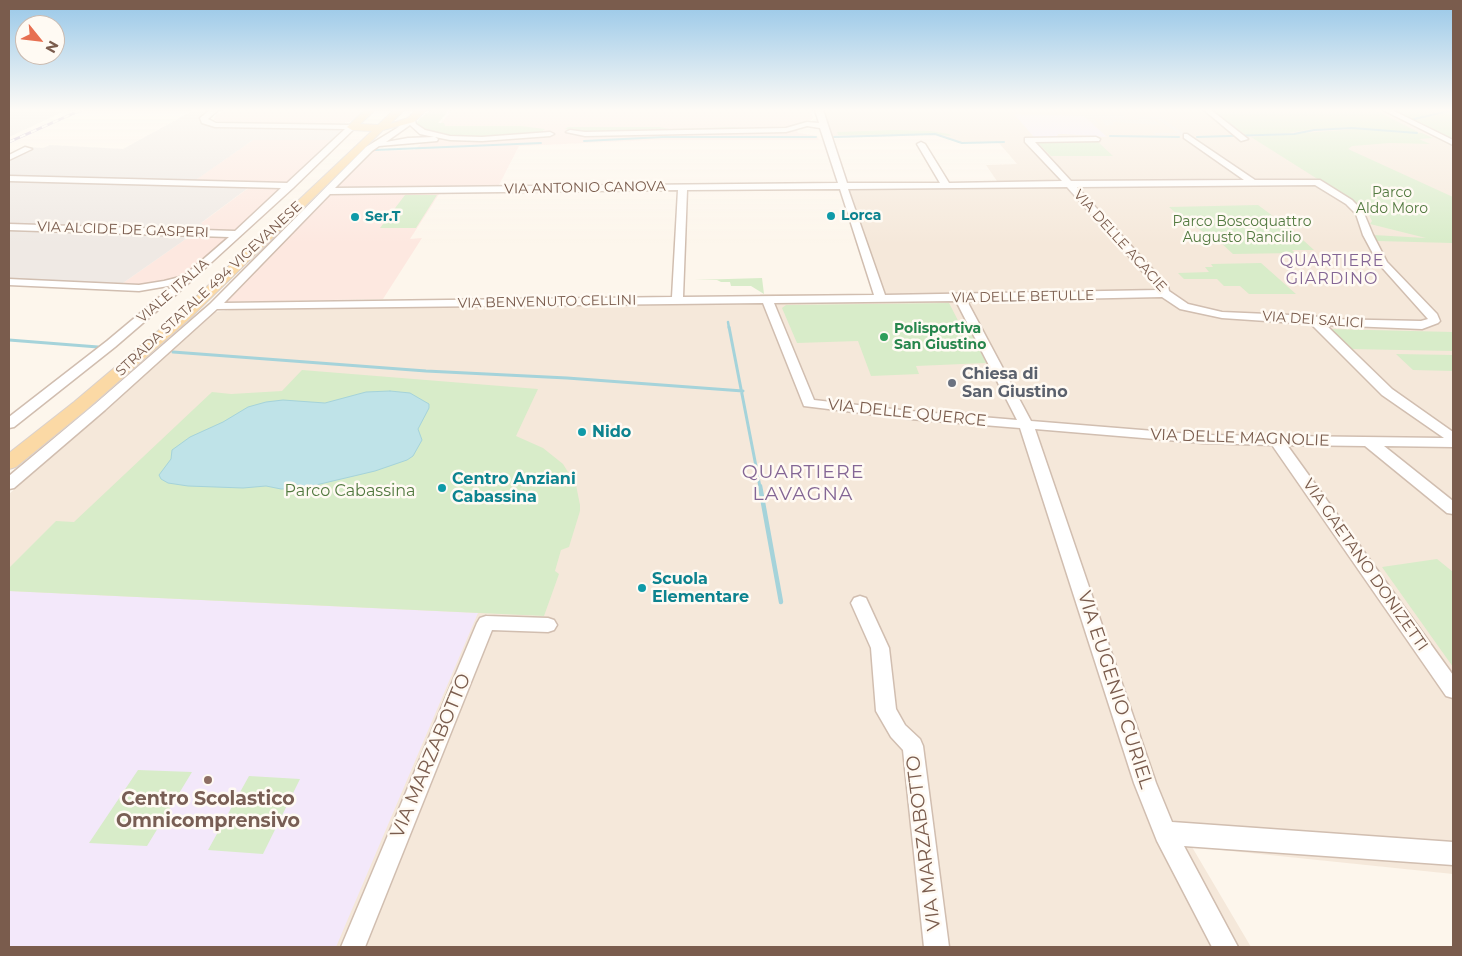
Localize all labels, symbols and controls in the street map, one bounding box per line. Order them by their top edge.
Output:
north arrow [15,15,65,65]
text: N [42,37,63,56]
street label: VIA ANTONIO CANOVA [504,178,666,198]
park label: Parco Aldo Moro [1356,185,1428,218]
street label: VIA DELLE ACACIE [1070,187,1170,295]
street label: STRADA STATALE 494 VIGEVANESE [112,198,306,380]
place label: Lorca [841,208,881,224]
place label: Ser.T [365,209,401,225]
marker: Lorca [825,210,837,222]
marker: Ser.T [349,211,361,223]
park label: Parco Boscoquattro Augusto Rancilio [1173,214,1311,246]
street label: VIA ALCIDE DE GASPERI [37,219,209,241]
district label: QUARTIERE GIARDINO [1279,251,1385,289]
street label: VIALE ITALIA [134,255,212,327]
street label: VIA DELLE BETULLE [952,287,1094,307]
street label: VIA BENVENUTO CELLINI [458,292,636,312]
street label: VIA DEI SALICI [1262,308,1364,332]
place label: Polisportiva San Giustino [894,321,986,354]
marker: Polisportiva San Giustino [878,331,890,343]
place label: Chiesa di San Giustino [962,364,1068,402]
marker: Chiesa di San Giustino [946,377,958,389]
street label: VIA DELLE QUERCE [827,395,987,431]
place label: Nido [592,422,631,442]
street label: VIA DELLE MAGNOLIE [1150,425,1330,451]
marker: Nido [576,426,588,438]
district label: QUARTIERE LAVAGNA [741,461,865,505]
place label: Centro Anziani Cabassina [452,469,576,507]
street label: VIA GAETANO DONIZETTI [1298,475,1432,655]
park label: Parco Cabassina [284,481,416,501]
marker: Centro Anziani Cabassina [436,482,448,494]
place label: Scuola Elementare [652,569,749,607]
marker: Scuola Elementare [636,582,648,594]
street label: VIA EUGENIO CURIEL [1072,588,1158,792]
street label: VIA MARZABOTTO [386,670,476,842]
street label: VIA MARZABOTTO [902,754,946,932]
marker: Centro Scolastico Omnicomprensivo [202,774,214,786]
place label: Centro Scolastico Omnicomprensivo [116,788,300,832]

